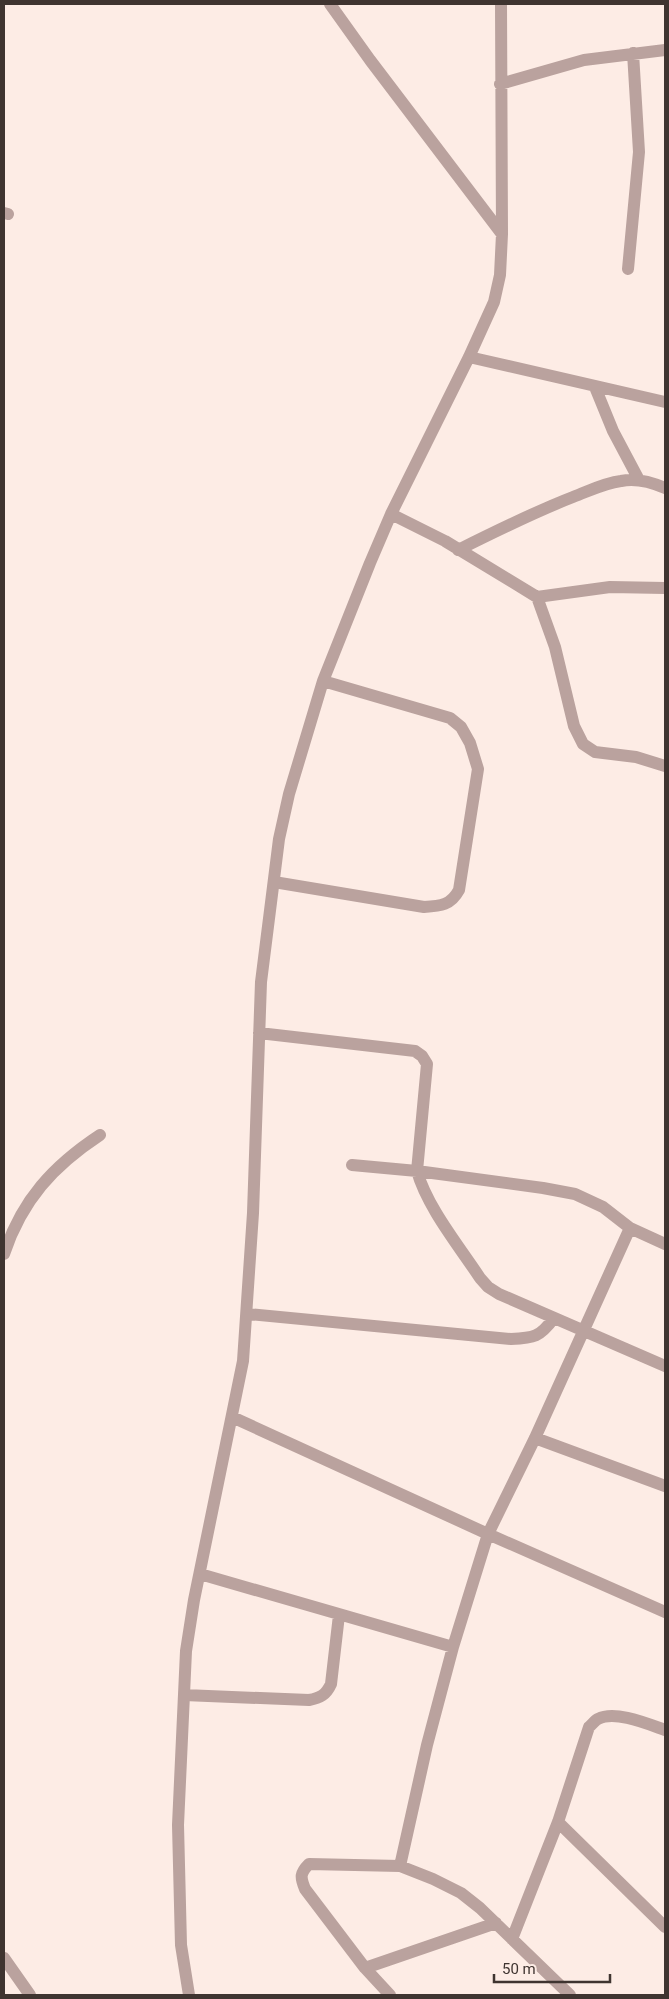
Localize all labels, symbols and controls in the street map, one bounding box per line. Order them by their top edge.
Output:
scale bar [494,1952,610,1984]
text: 50 m [502,1960,536,1978]

